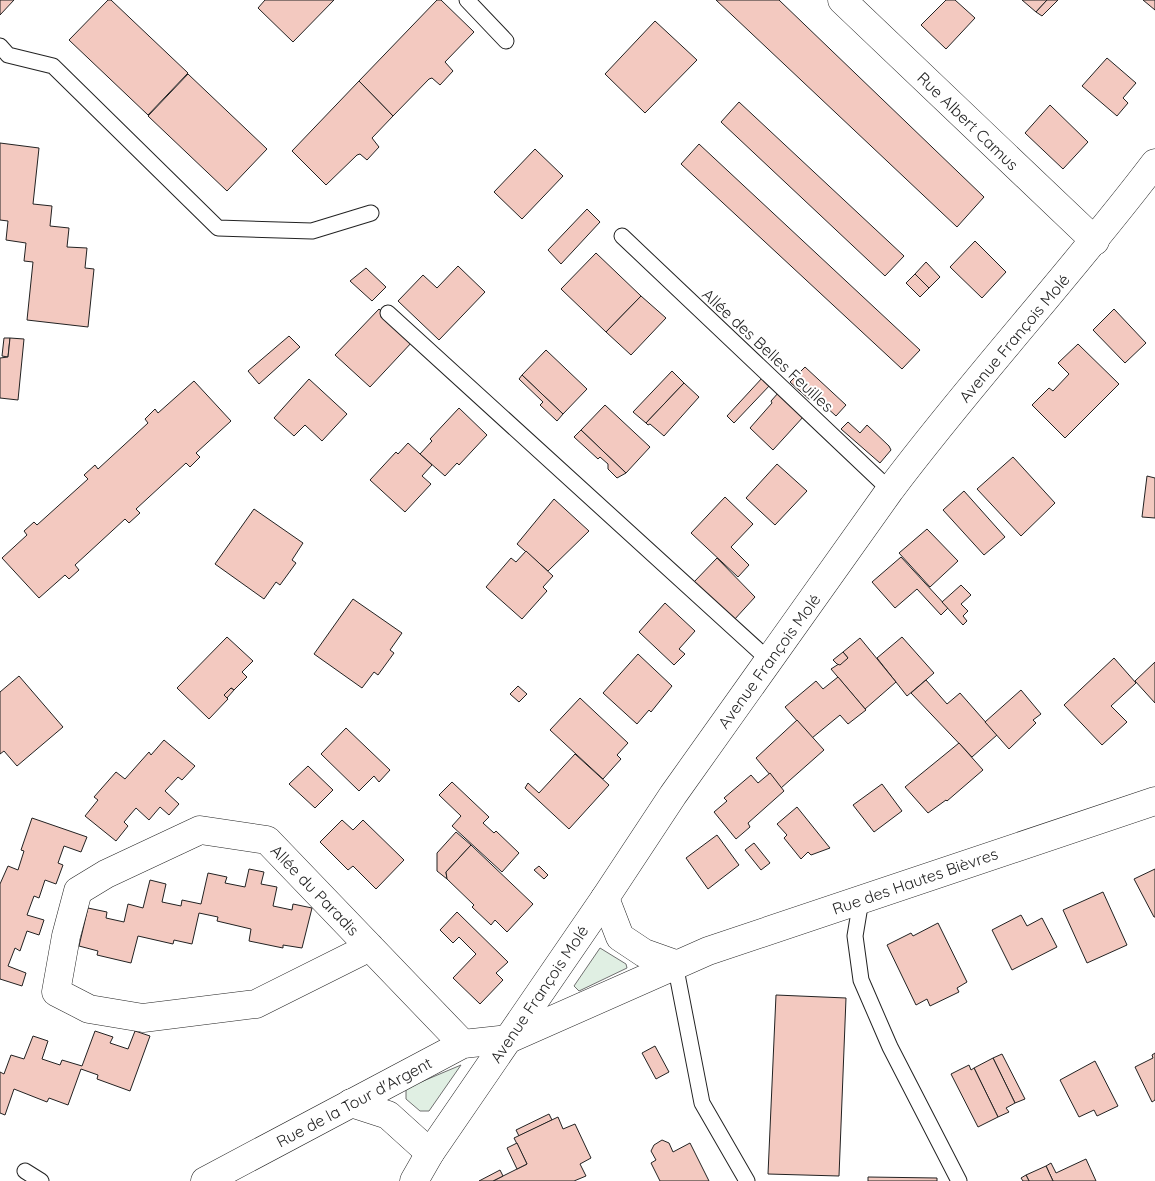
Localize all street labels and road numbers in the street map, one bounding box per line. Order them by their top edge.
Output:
street label: Rue Albert Camus [913,68,1023,174]
street label: Avenue François Molé [954,270,1074,406]
street label: Allée des Belles Feuilles [698,284,838,416]
street label: Avenue François Molé [713,590,825,732]
street label: Allée du Paradis [267,840,363,940]
street label: Rue des Hautes Bièvres [830,843,1000,919]
street label: Avenue François Molé [486,921,592,1067]
street label: Rue de la Tour d'Argent [273,1052,435,1152]

